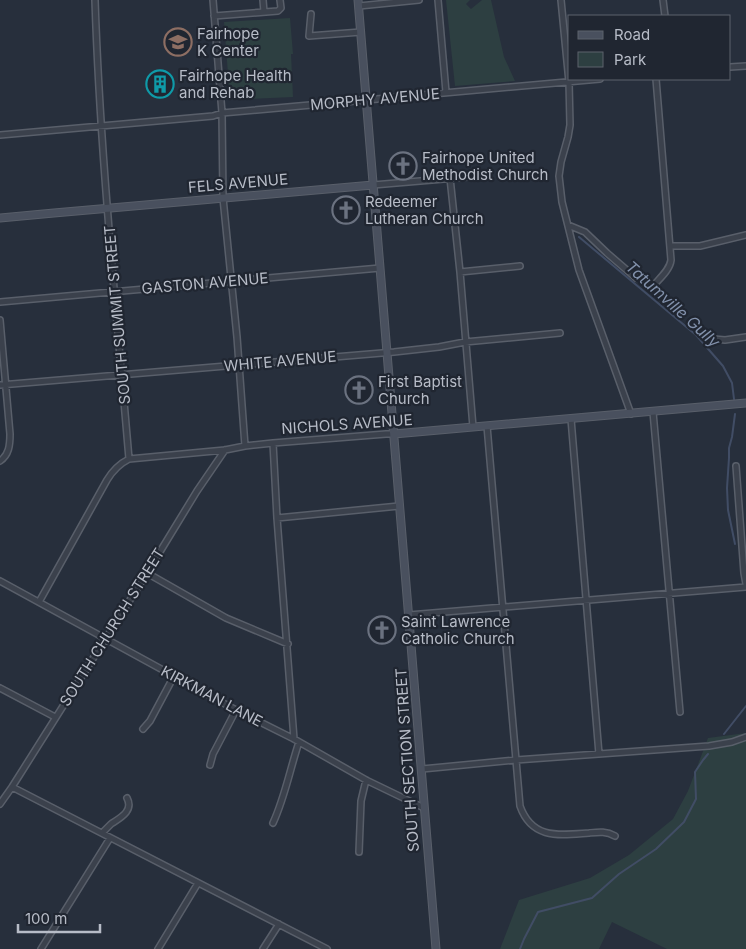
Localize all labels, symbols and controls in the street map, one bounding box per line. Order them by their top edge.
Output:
legend [568,15,731,80]
place label: Fairhope K Center [197,24,259,60]
text: Road [614,25,650,44]
school or university icon: Fairhope K Center [163,27,193,57]
text: Park [614,50,647,69]
place label: Fairhope Health and Rehab [179,66,292,102]
building icon: Fairhope Health and Rehab [145,69,175,99]
street label: MORPHY AVENUE [309,84,441,114]
place label: Fairhope United Methodist Church [422,148,548,184]
church icon: Fairhope United Methodist Church [388,151,418,181]
street label: FELS AVENUE [187,169,289,197]
place label: Redeemer Lutheran Church [365,192,484,228]
church icon: Redeemer Lutheran Church [331,195,361,225]
street label: SOUTH SUMMIT STREET [100,225,134,405]
water label: Tatumville Gully [622,256,725,352]
street label: GASTON AVENUE [141,268,269,298]
street label: WHITE AVENUE [223,347,337,375]
place label: First Baptist Church [378,372,462,408]
church icon: First Baptist Church [344,375,374,405]
street label: NICHOLS AVENUE [281,410,413,438]
street label: SOUTH CHURCH STREET [55,544,169,710]
place label: Saint Lawrence Catholic Church [401,612,515,648]
church icon: Saint Lawrence Catholic Church [367,615,397,645]
street label: KIRKMAN LANE [158,661,266,731]
street label: SOUTH SECTION STREET [391,667,423,853]
scale bar [18,902,100,934]
text: 100 m [25,909,67,928]

